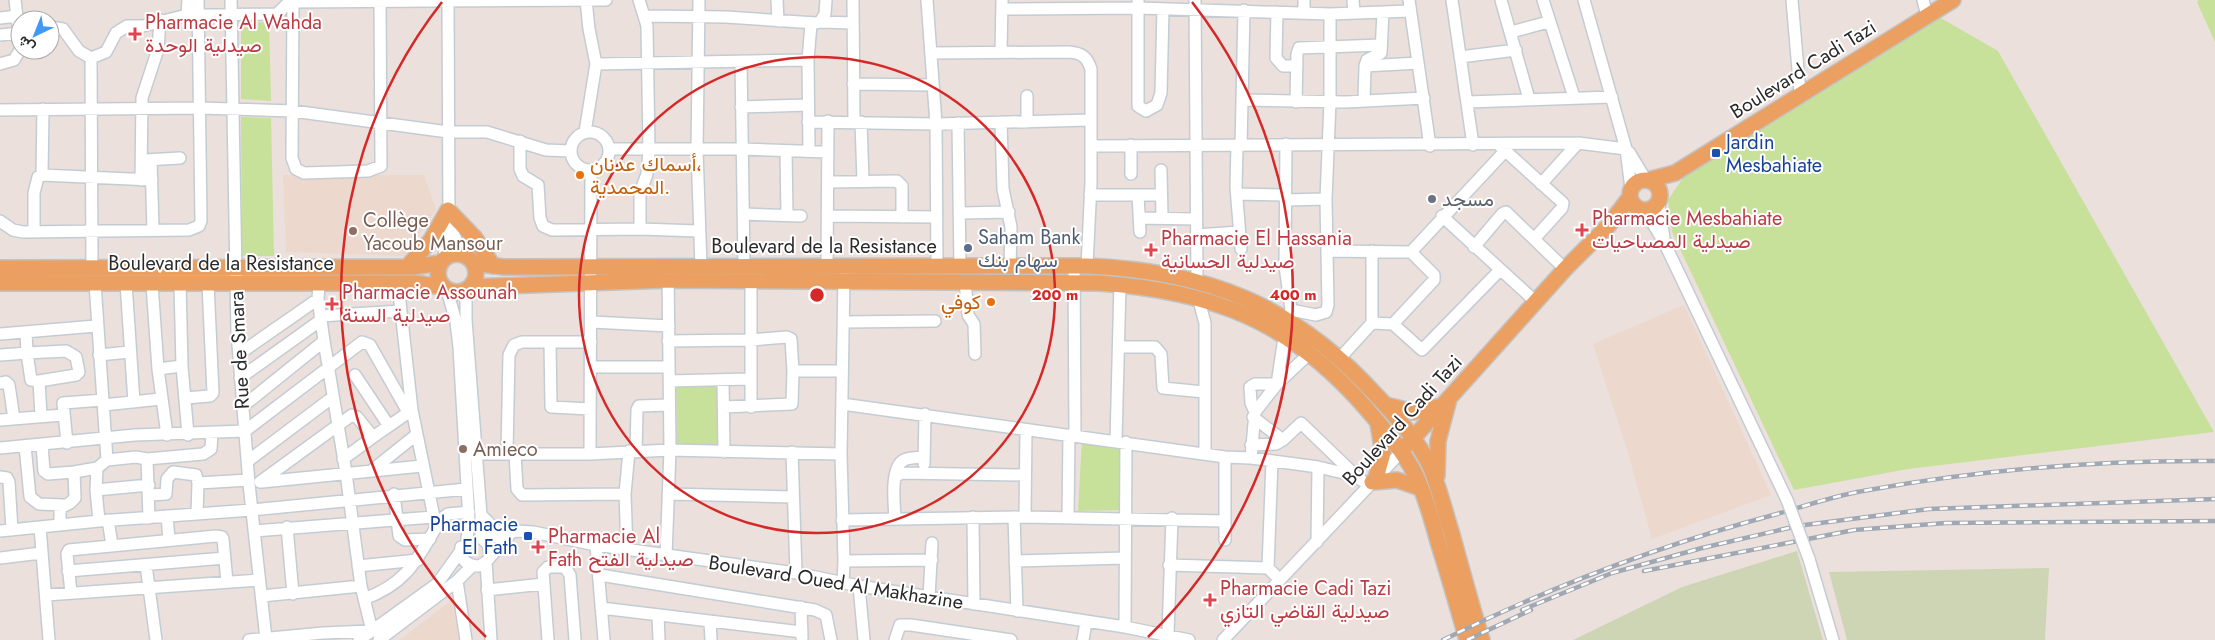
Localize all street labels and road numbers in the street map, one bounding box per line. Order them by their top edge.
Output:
street label: Boulevard Cadi Tazi [1725,13,1882,126]
street label: Boulevard de la Resistance [711,232,937,261]
street label: Boulevard de la Resistance [108,249,334,278]
street label: Rue de Smara [222,290,257,410]
street label: Boulevard Cadi Tazi [1336,349,1469,492]
street label: Boulevard Oued Al Makhazine [706,548,965,617]

